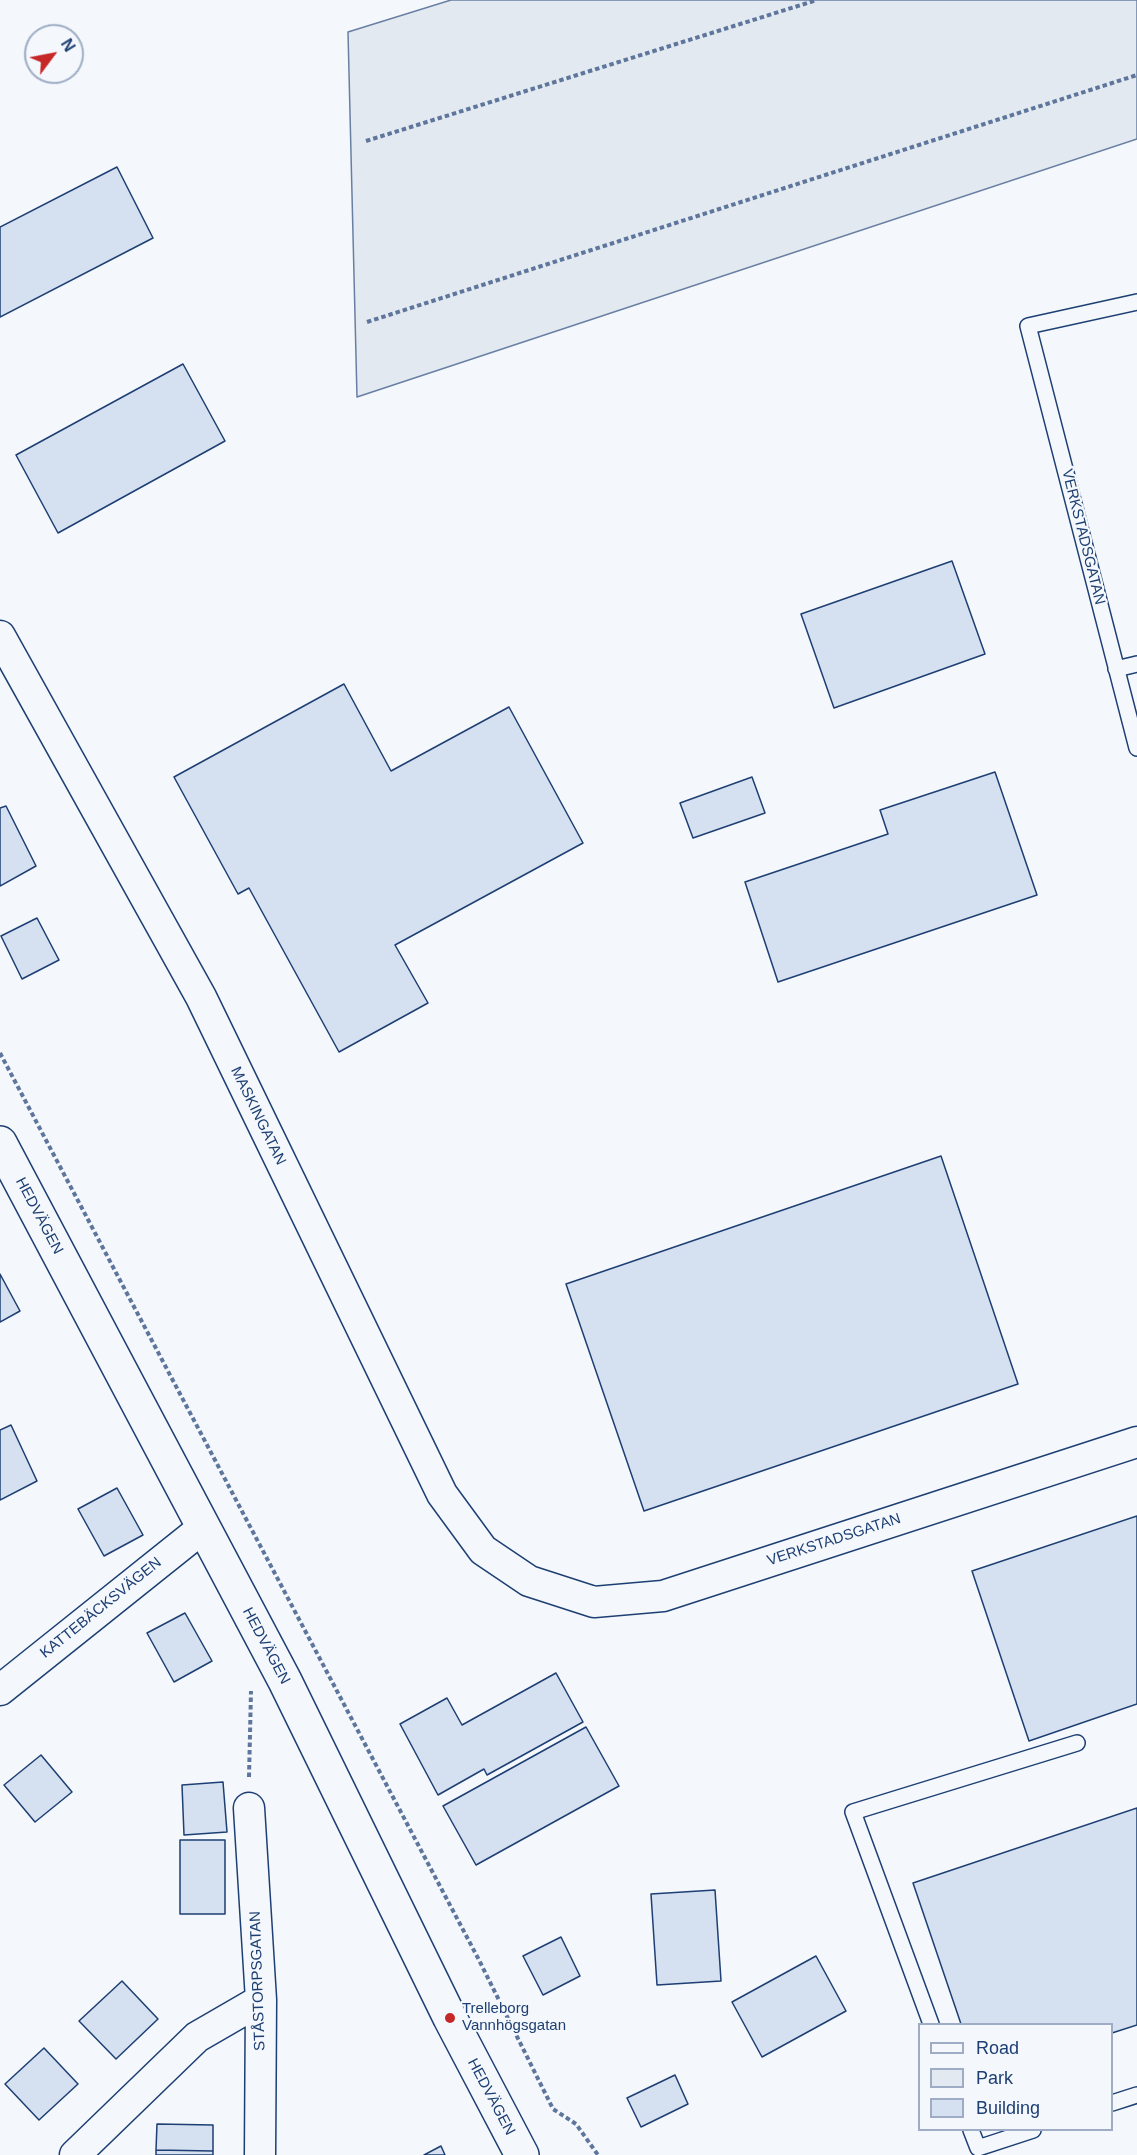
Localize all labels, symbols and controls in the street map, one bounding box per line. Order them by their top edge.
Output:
north arrow [24,24,84,84]
text: N [58,36,78,55]
street label: VERKSTADSGATAN [1057,467,1109,607]
street label: MASKINGATAN [226,1064,290,1168]
street label: HEDVÄGEN [11,1175,67,1257]
street label: VERKSTADSGATAN [765,1510,903,1570]
street label: KATTEBÄCKSVÄGEN [37,1554,165,1662]
street label: HEDVÄGEN [238,1605,294,1687]
street label: STÅSTORPSGATAN [247,1911,269,2051]
place label: Trelleborg Vannhögsgatan [462,2000,566,2035]
marker: Trelleborg Vannhögsgatan [443,2011,457,2025]
legend [918,2023,1113,2131]
text: Road [976,2038,1019,2058]
street label: HEDVÄGEN [463,2056,519,2138]
text: Park [976,2068,1013,2088]
text: Building [976,2098,1040,2118]

